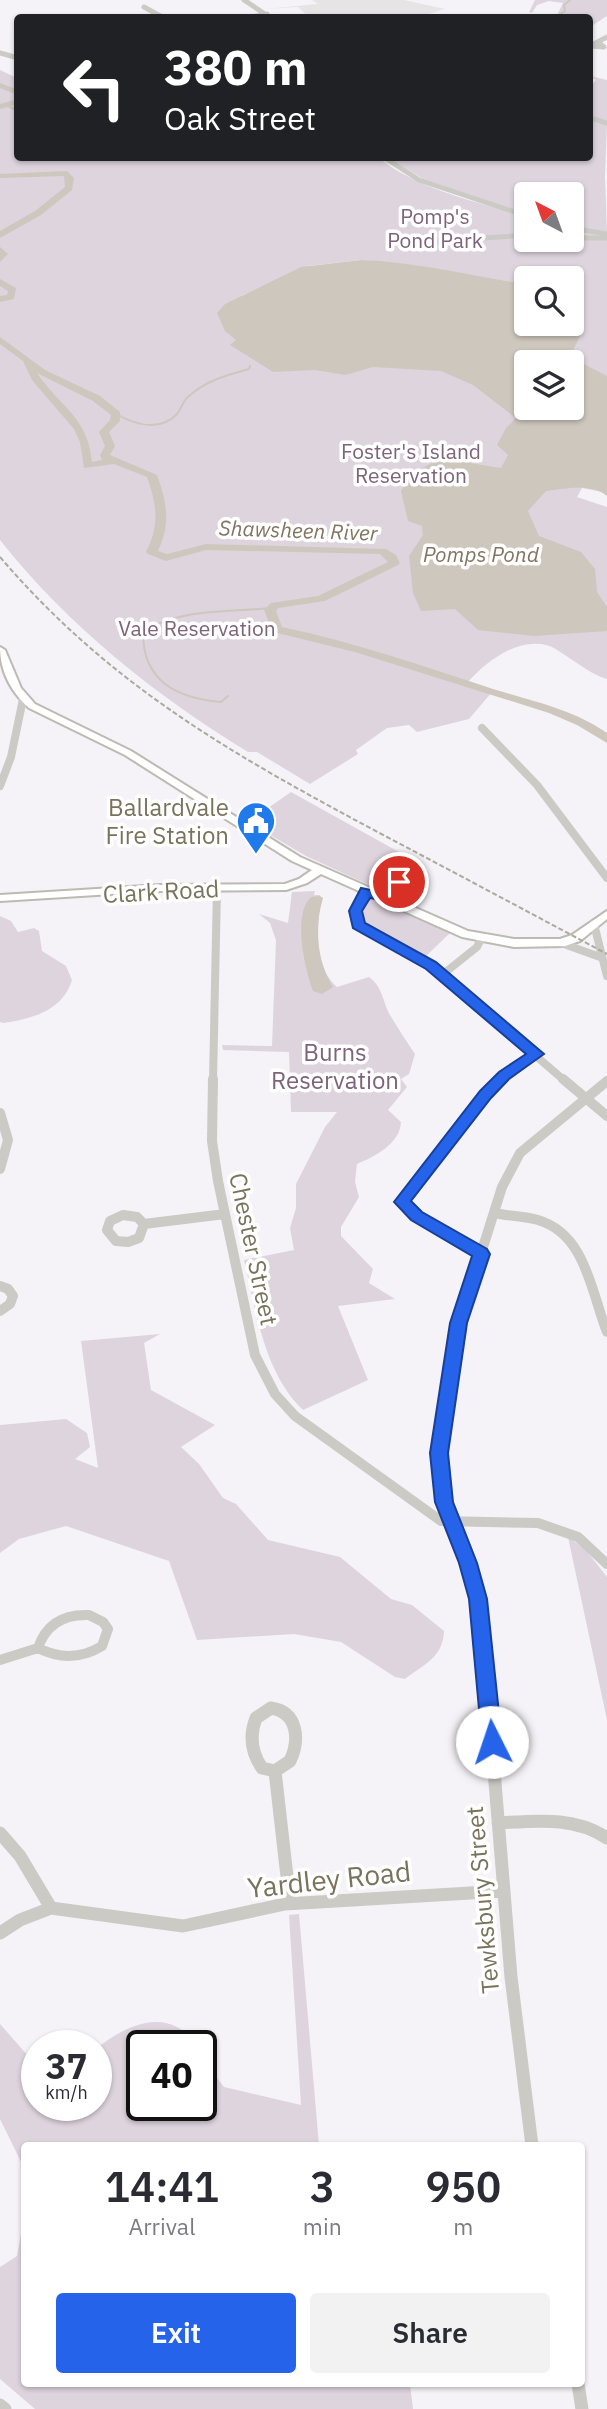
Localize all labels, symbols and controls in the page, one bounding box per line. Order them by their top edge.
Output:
text: 380 m [164,35,308,98]
icon: left [49,42,140,133]
text: Oak Street [164,97,316,139]
north arrow [514,182,584,252]
map controls [514,182,584,420]
park label: Pomp's Pond Park [387,202,483,254]
button: search [514,266,584,336]
button: layers [514,350,584,420]
park label: Foster's Island Reservation [341,437,481,489]
water label: Shawsheen River [218,513,379,547]
water label: Pomps Pond [423,540,540,568]
park label: Vale Reservation [118,614,276,642]
place label: Ballardvale Fire Station [105,791,229,851]
public building icon: Ballardvale Fire Station [235,800,277,855]
pin [369,852,429,912]
icon: arrive [380,863,418,901]
street label: Clark Road [102,872,220,910]
park label: Burns Reservation [271,1036,399,1096]
street label: Chester Street [222,1170,286,1328]
position arrow [455,1705,529,1779]
street label: Tewksbury Street [458,1805,506,1995]
street label: Yardley Road [245,1852,413,1906]
speed limit sign: 40 [126,2030,217,2121]
text: 37 [45,2043,88,2089]
text: km/h [45,2081,88,2104]
text: 14:41 [105,2159,219,2214]
text: 3 [310,2159,335,2214]
text: 950 [426,2159,501,2214]
text: Arrival [128,2211,195,2241]
text: min [303,2211,342,2241]
text: m [453,2211,473,2241]
button: Exit [56,2293,296,2373]
button: Share [310,2293,550,2373]

